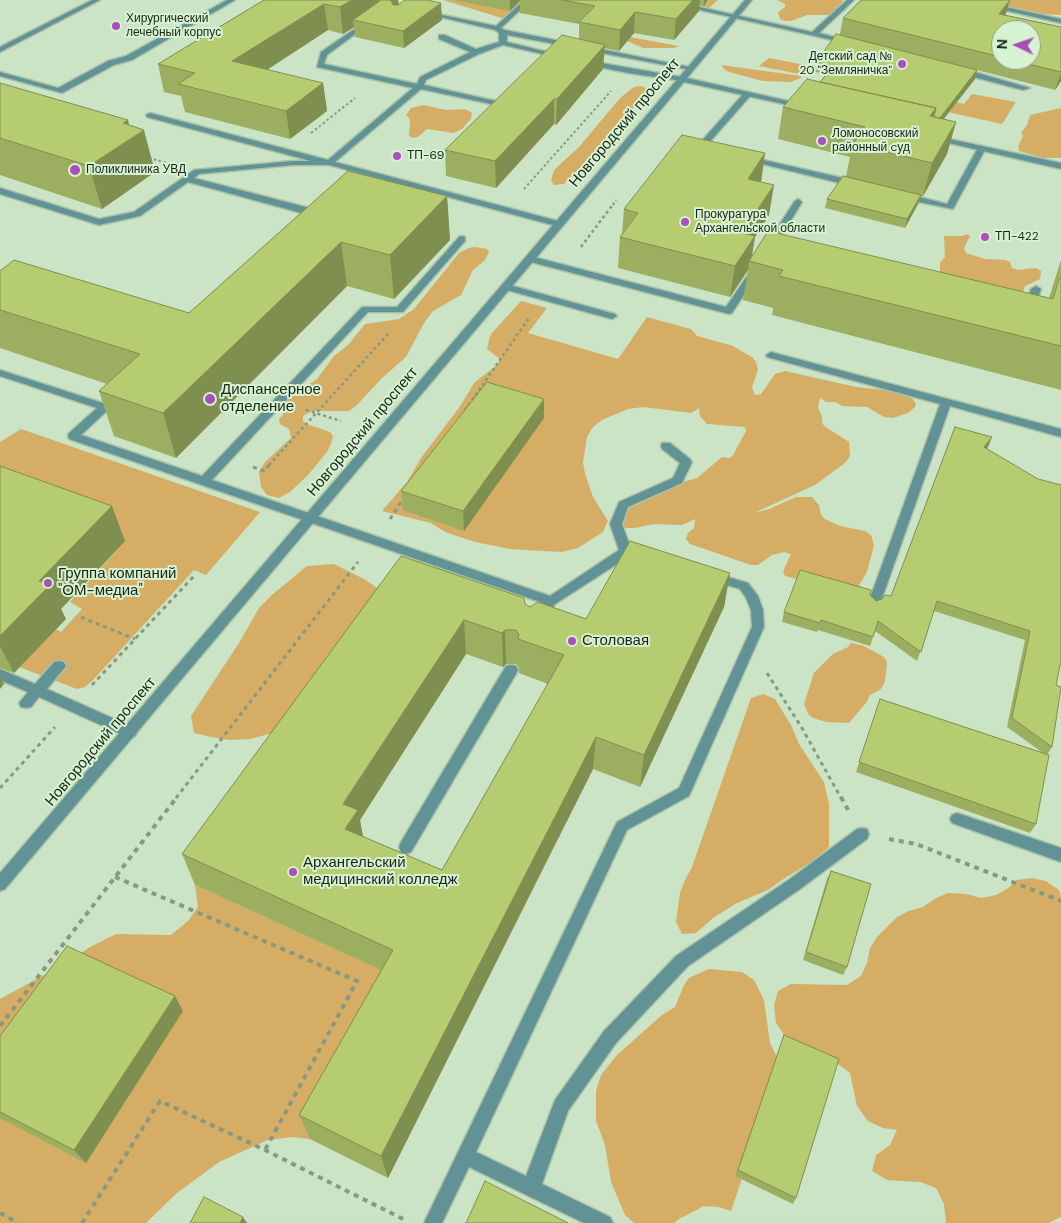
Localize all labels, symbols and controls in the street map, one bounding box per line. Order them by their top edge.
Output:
place label: Хирургический лечебный корпус [126,12,221,40]
marker: Хирургический лечебный корпус [110,20,122,32]
north arrow [991,20,1041,70]
text: N [993,39,1011,50]
place label: Детский сад № 20 "Земляничка" [799,50,892,78]
street label: Новгородский проспект [566,55,684,191]
marker: Детский сад № 20 "Земляничка" [896,58,908,70]
place label: Ломоносовский районный cуд [832,127,918,155]
marker: Ломоносовский районный cуд [816,135,828,147]
place label: ТП-69 [407,149,444,163]
marker: ТП-69 [391,150,403,162]
marker: Поликлиника УВД [68,163,82,177]
place label: Поликлиника УВД [86,163,186,177]
place label: Прокуратура Архангельской области [695,208,825,236]
marker: Прокуратура Архангельской области [679,216,691,228]
place label: ТП-422 [995,230,1039,244]
marker: ТП-422 [979,231,991,243]
street label: Новгородский проспект [304,364,422,500]
place label: Диспансерное отделение [221,381,321,416]
marker: Диспансерное отделение [203,392,217,406]
place label: Группа компаний "ОМ-медиа" [58,565,176,600]
marker: Группа компаний "ОМ-медиа" [42,577,54,589]
place label: Столовая [582,632,649,650]
marker: Столовая [566,635,578,647]
street label: Новгородский проспект [42,674,160,810]
place label: Архангельский медицинский колледж [303,854,458,889]
marker: Архангельский медицинский колледж [287,866,299,878]

